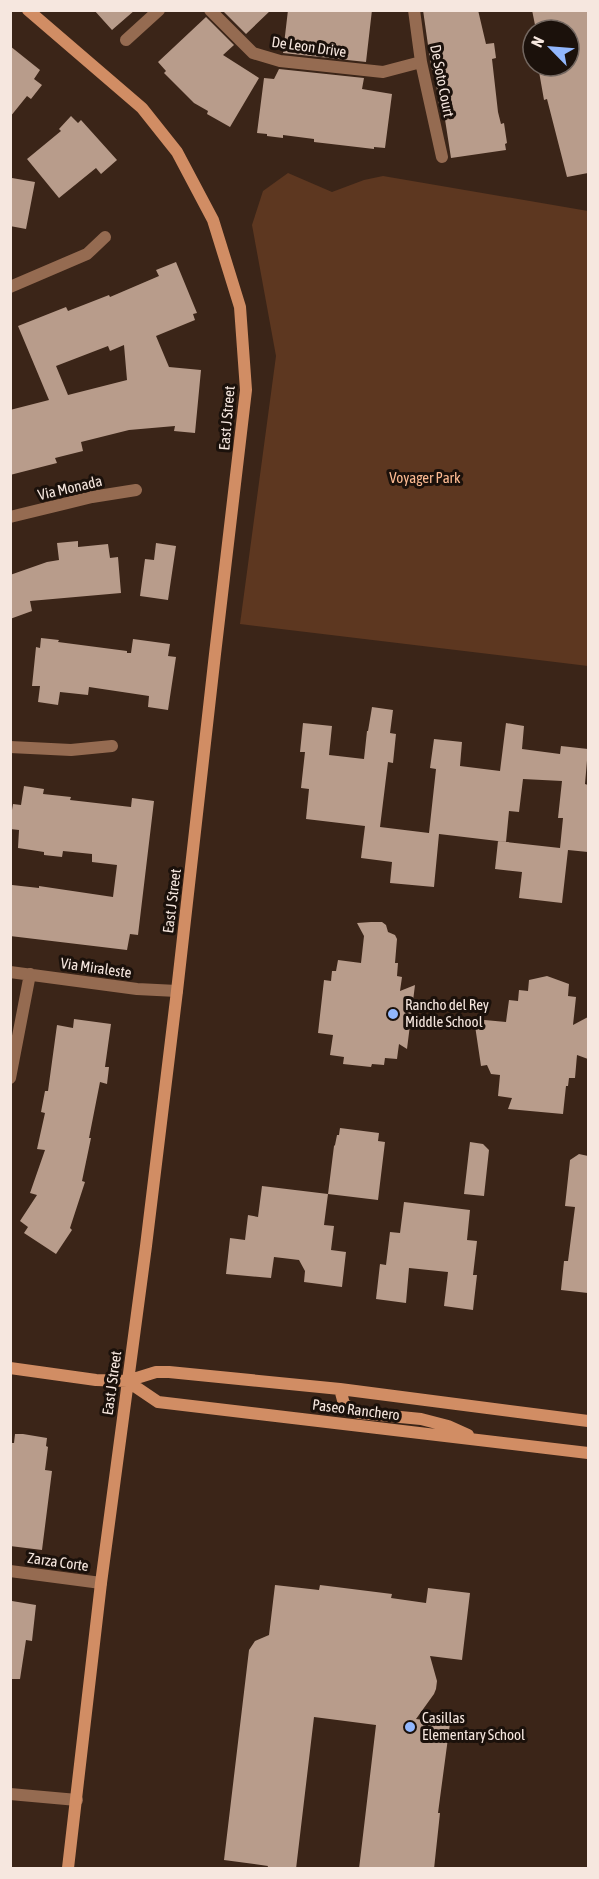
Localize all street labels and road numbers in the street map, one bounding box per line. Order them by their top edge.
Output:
street label: De Leon Drive [271,33,348,60]
street label: De Soto Court [427,43,458,119]
street label: East J Street [215,385,238,451]
street label: Via Monada [36,472,104,503]
street label: East J Street [159,868,184,934]
street label: Via Miraleste [60,954,133,981]
street label: East J Street [99,1350,124,1416]
street label: Paseo Ranchero [311,1396,401,1423]
street label: Zarza Corte [26,1549,90,1574]

